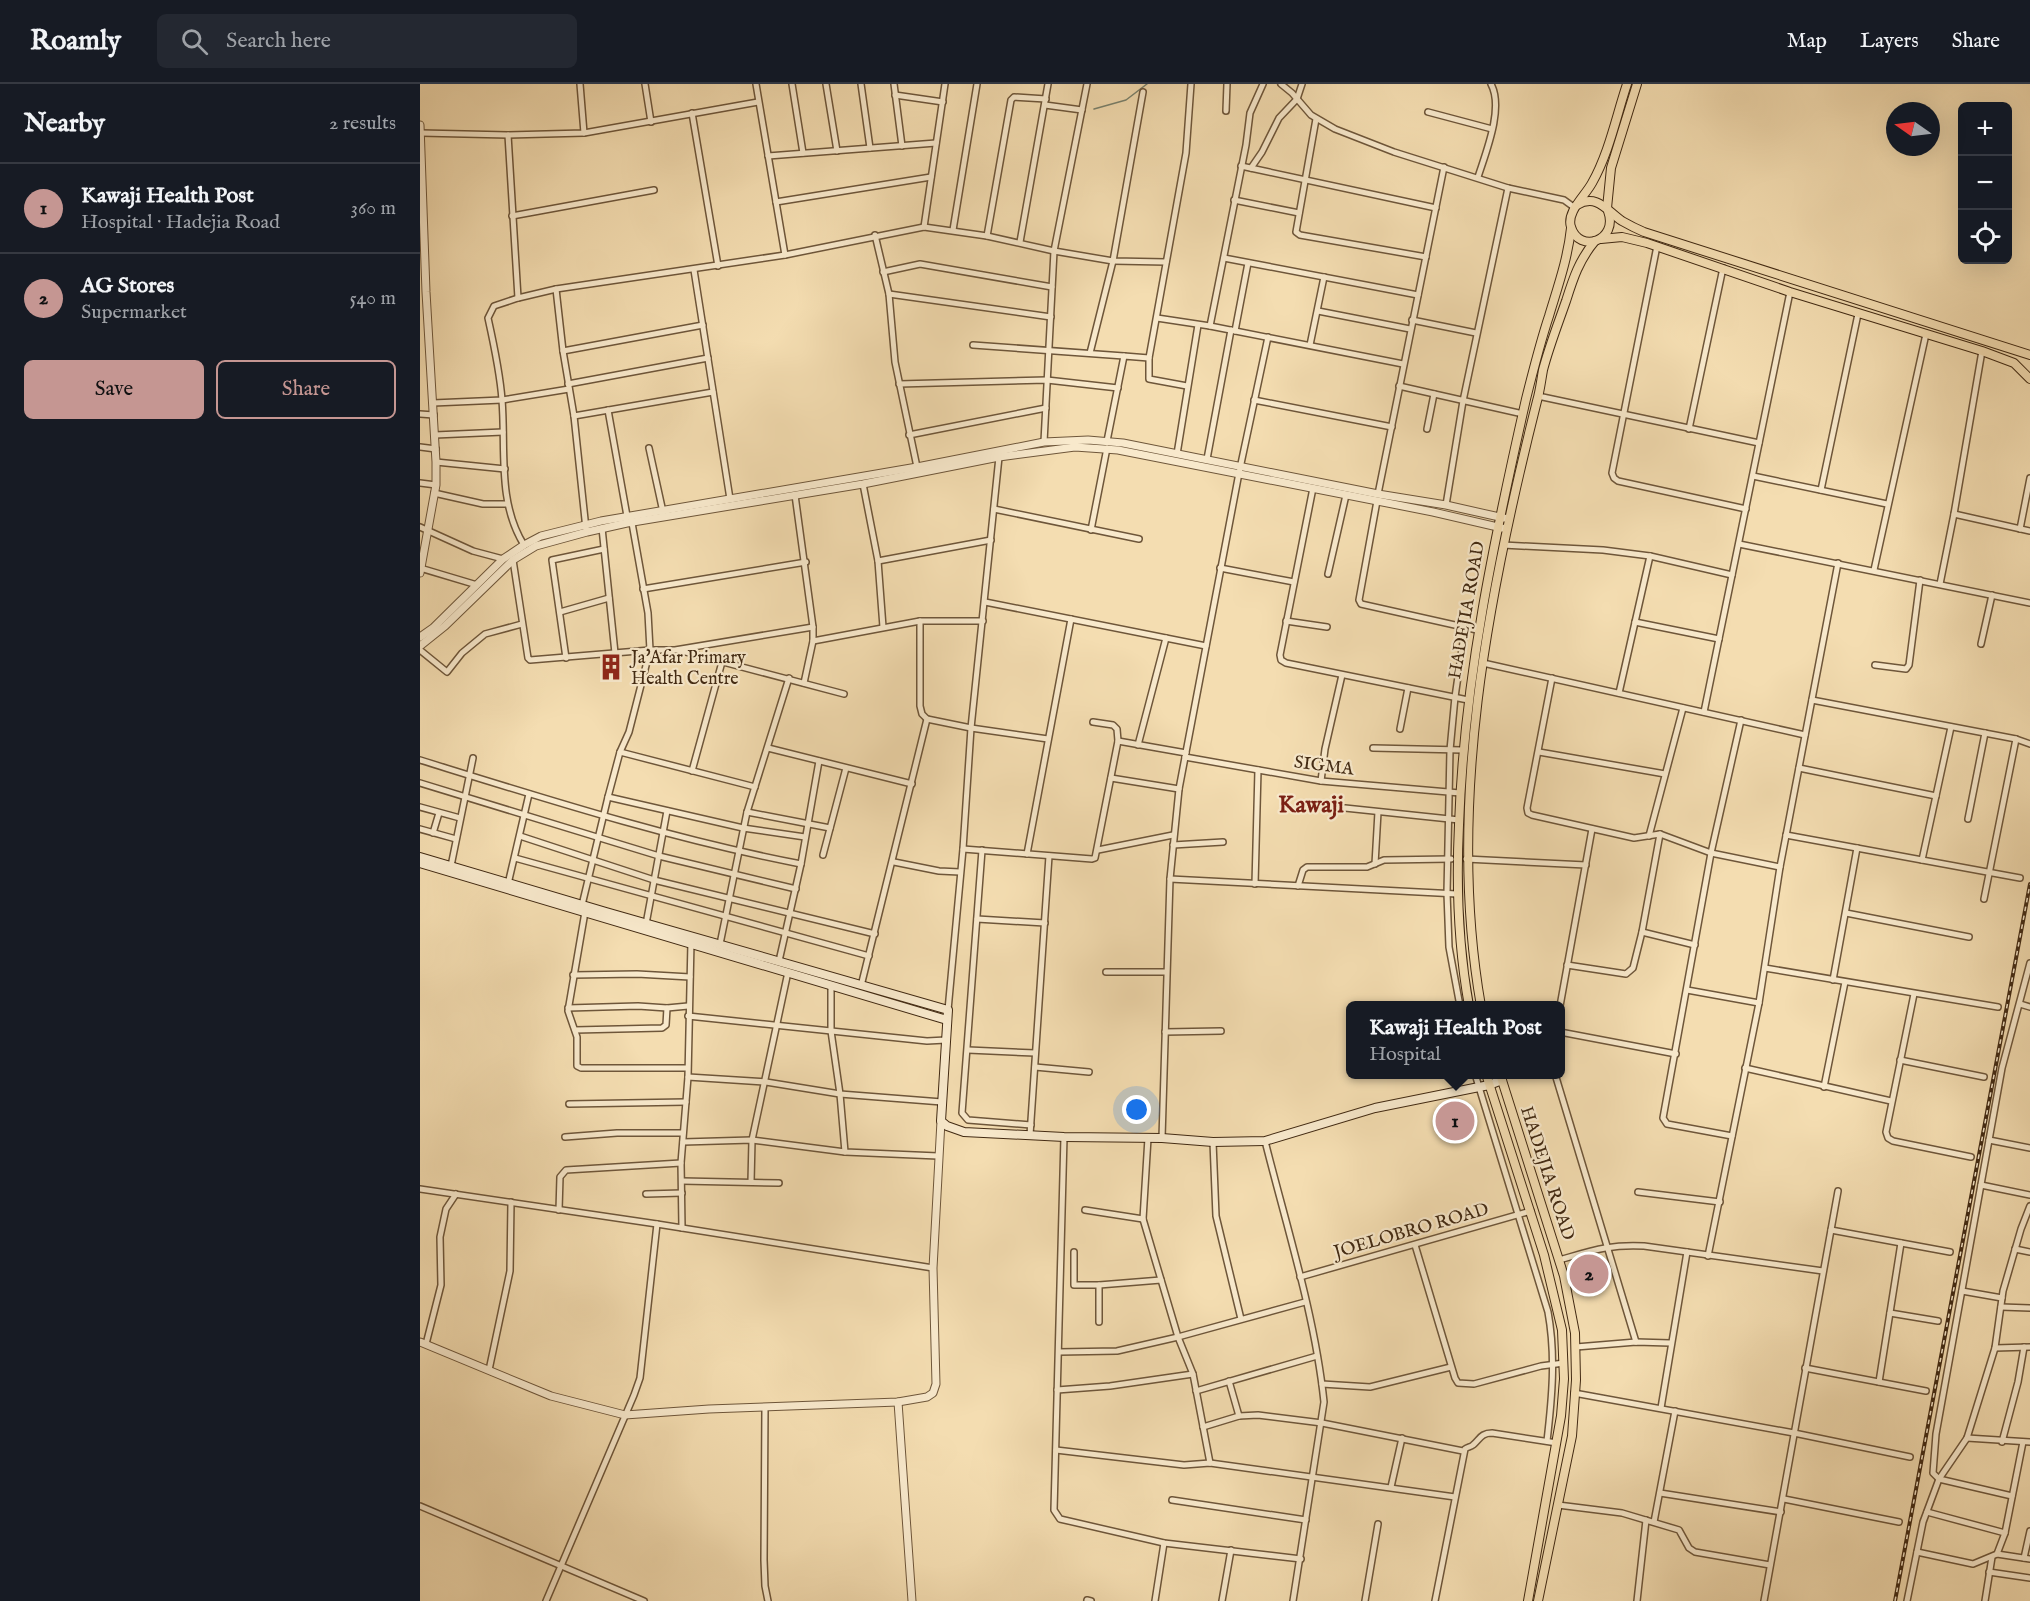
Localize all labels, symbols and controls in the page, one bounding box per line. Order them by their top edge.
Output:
search box [157,14,577,68]
text: Roamly [30,24,121,59]
icon: search [178,25,211,58]
text: Search here [226,27,331,55]
text: Map [1787,28,1827,55]
text: Layers [1860,28,1919,55]
text: Share [1952,28,2000,55]
north arrow [1886,102,1940,156]
map controls [1958,102,2012,264]
button: + [1958,102,2012,156]
text: Nearby [24,107,105,140]
text: 2 results [329,111,396,136]
button: − [1958,156,2012,210]
text: Kawaji Health Post [81,182,254,210]
text: 1 [40,196,47,221]
text: 360 m [350,196,396,221]
text: Hospital · Hadejia Road [81,210,280,235]
button: locate [1958,210,2012,264]
text: AG Stores [81,272,174,300]
text: 2 [39,286,48,311]
text: 540 m [349,286,396,311]
text: Supermarket [81,300,187,325]
button: Save [24,360,204,419]
button: Share [216,360,396,419]
street label: HADEJIA ROAD [1444,539,1491,681]
place label: Ja'Afar Primary Health Centre [629,647,746,691]
building icon: Ja'Afar Primary Health Centre [596,652,626,682]
street label: SIGMA [1293,751,1356,782]
district label: Kawaji [1278,790,1344,821]
popup [1346,1001,1565,1079]
text: Kawaji Health Post [1369,1014,1542,1042]
text: Hospital [1369,1042,1441,1067]
your location [1122,1095,1151,1124]
pin: 1 [1436,1098,1474,1144]
street label: HADEJIA ROAD [1514,1103,1579,1243]
street label: JOELOBRO ROAD [1329,1198,1492,1265]
pin: 2 [1570,1252,1608,1296]

